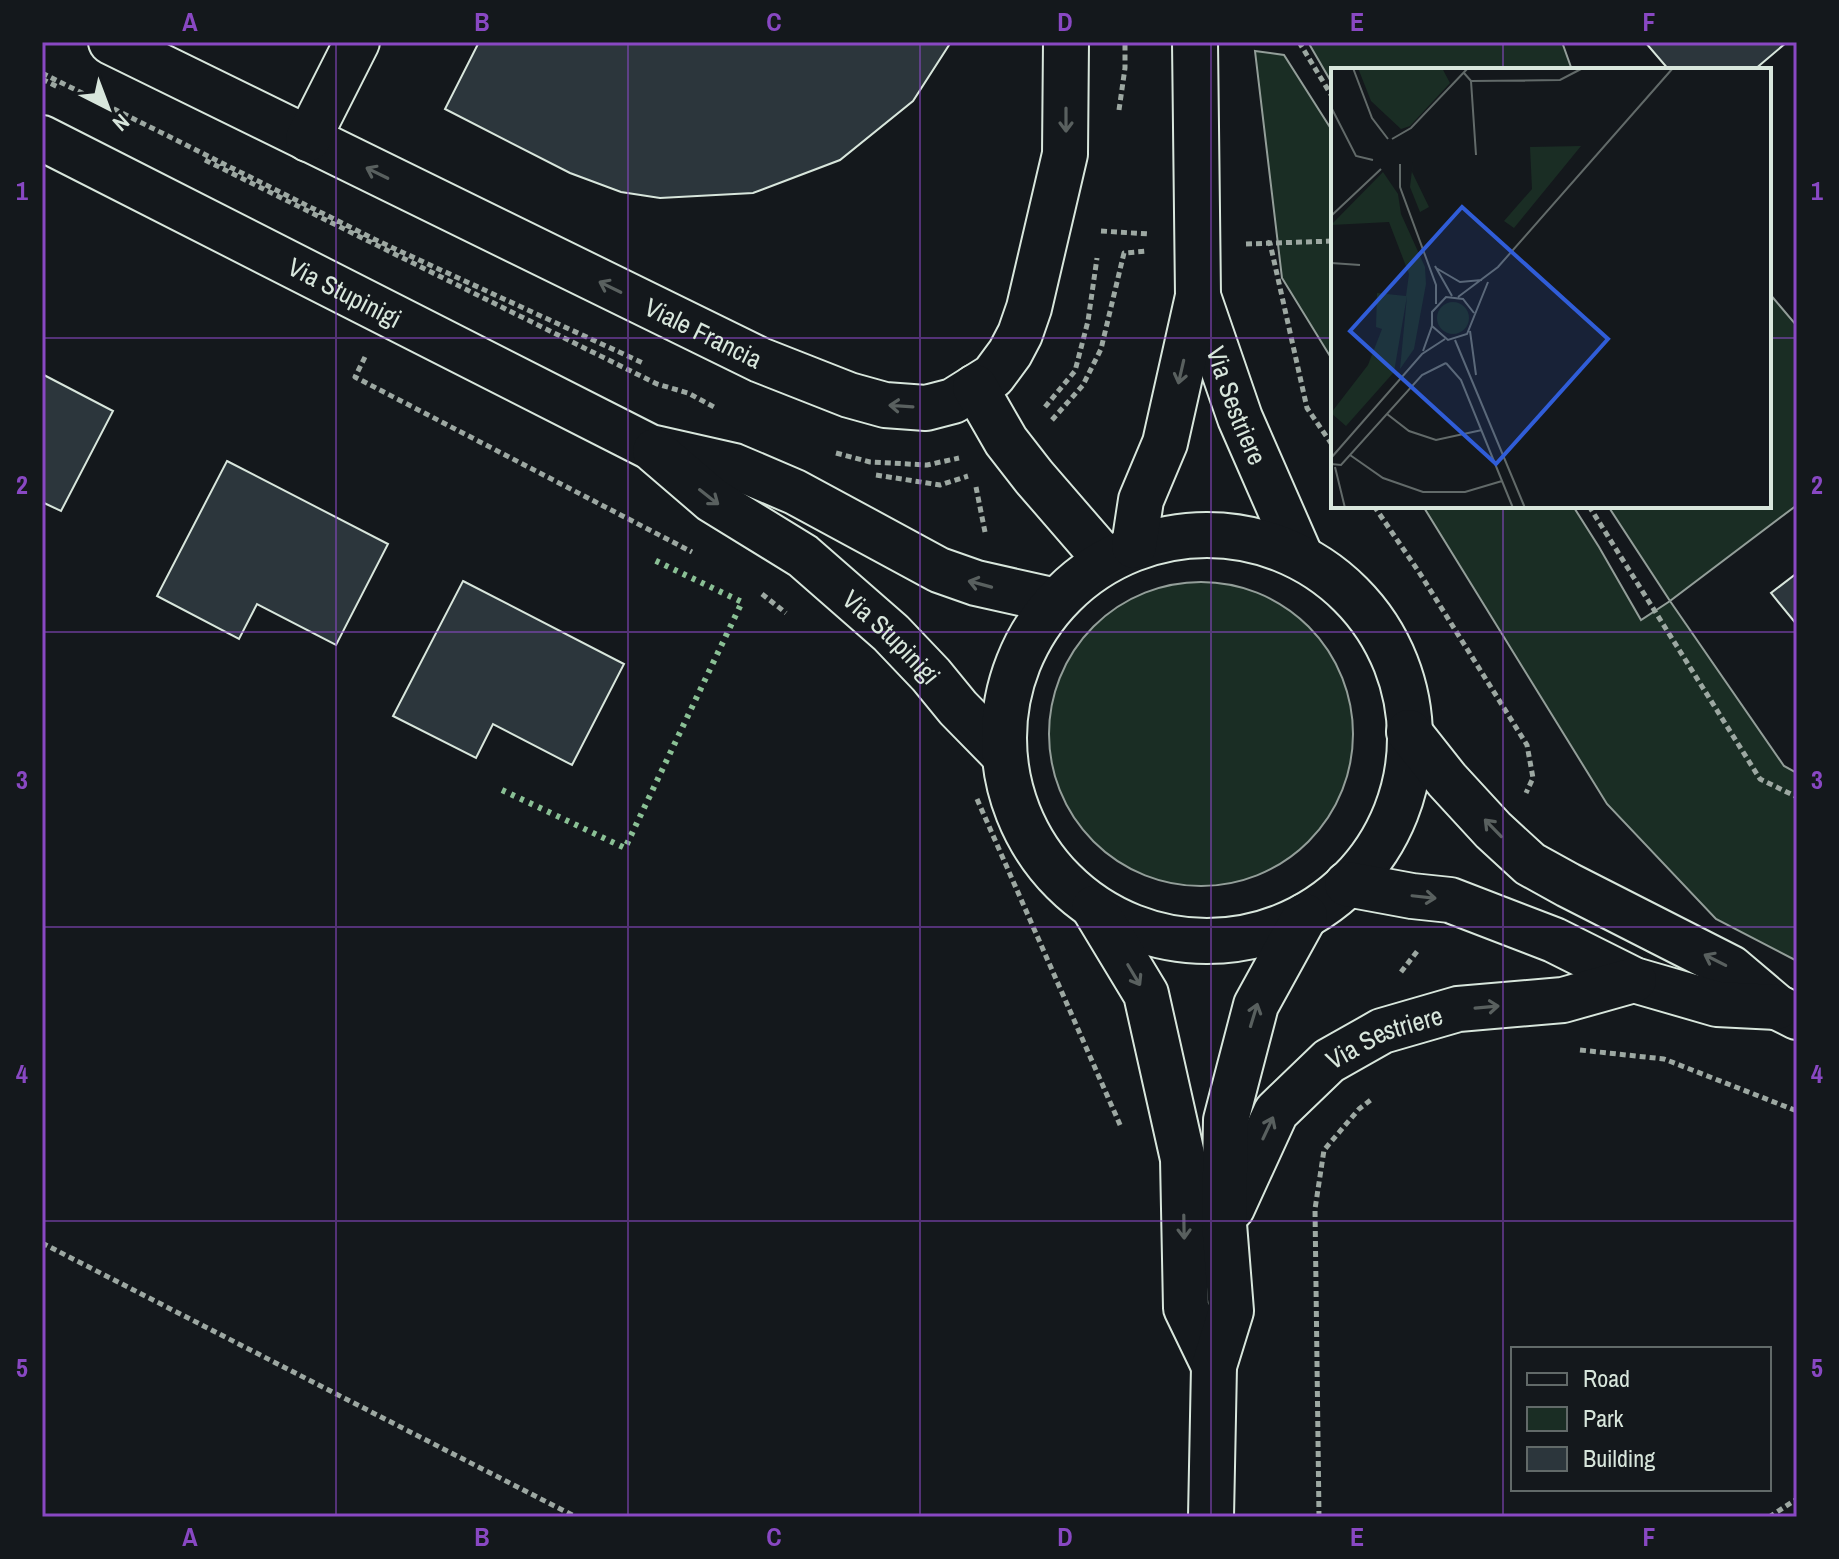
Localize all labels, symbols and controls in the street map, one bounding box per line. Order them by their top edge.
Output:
text: A [182,4,198,39]
text: B [474,4,490,39]
text: C [766,4,782,39]
text: D [1057,4,1073,39]
text: E [1350,4,1364,39]
text: F [1642,4,1656,39]
north arrow [68,68,148,148]
inset map [1331,68,1771,508]
one-way arrow [1058,106,1073,133]
text: N [107,107,136,138]
one-way arrow [365,165,389,180]
text: 1 [16,173,28,208]
text: 1 [1811,173,1823,208]
street label: Via Stupinigi [282,249,408,336]
one-way arrow [599,279,623,294]
street label: Viale Francia [639,289,768,376]
street label: Via Sestriere [1199,341,1276,470]
one-way arrow [1173,359,1188,385]
one-way arrow [888,398,915,413]
text: 2 [16,467,28,502]
text: 2 [1811,467,1823,502]
one-way arrow [698,489,719,506]
one-way arrow [968,575,994,590]
street label: Via Stupinigi [835,581,949,691]
text: 3 [16,762,28,797]
text: 3 [1811,762,1823,797]
one-way arrow [1483,818,1502,838]
one-way arrow [1410,890,1437,905]
one-way arrow [1704,951,1728,967]
one-way arrow [1126,963,1142,986]
street label: Via Sestriere [1319,997,1446,1077]
one-way arrow [1473,999,1500,1014]
one-way arrow [1247,1002,1262,1028]
text: 4 [16,1056,28,1091]
text: 4 [1811,1056,1823,1091]
one-way arrow [1262,1116,1277,1141]
one-way arrow [1176,1213,1192,1240]
legend [1511,1347,1771,1491]
text: 5 [16,1350,28,1385]
text: 5 [1811,1350,1823,1385]
text: Road [1583,1362,1630,1394]
text: Park [1583,1402,1624,1434]
text: Building [1583,1442,1655,1474]
text: A [182,1519,198,1554]
text: B [474,1519,490,1554]
text: C [766,1519,782,1554]
text: D [1057,1519,1073,1554]
text: E [1350,1519,1364,1554]
text: F [1642,1519,1656,1554]

